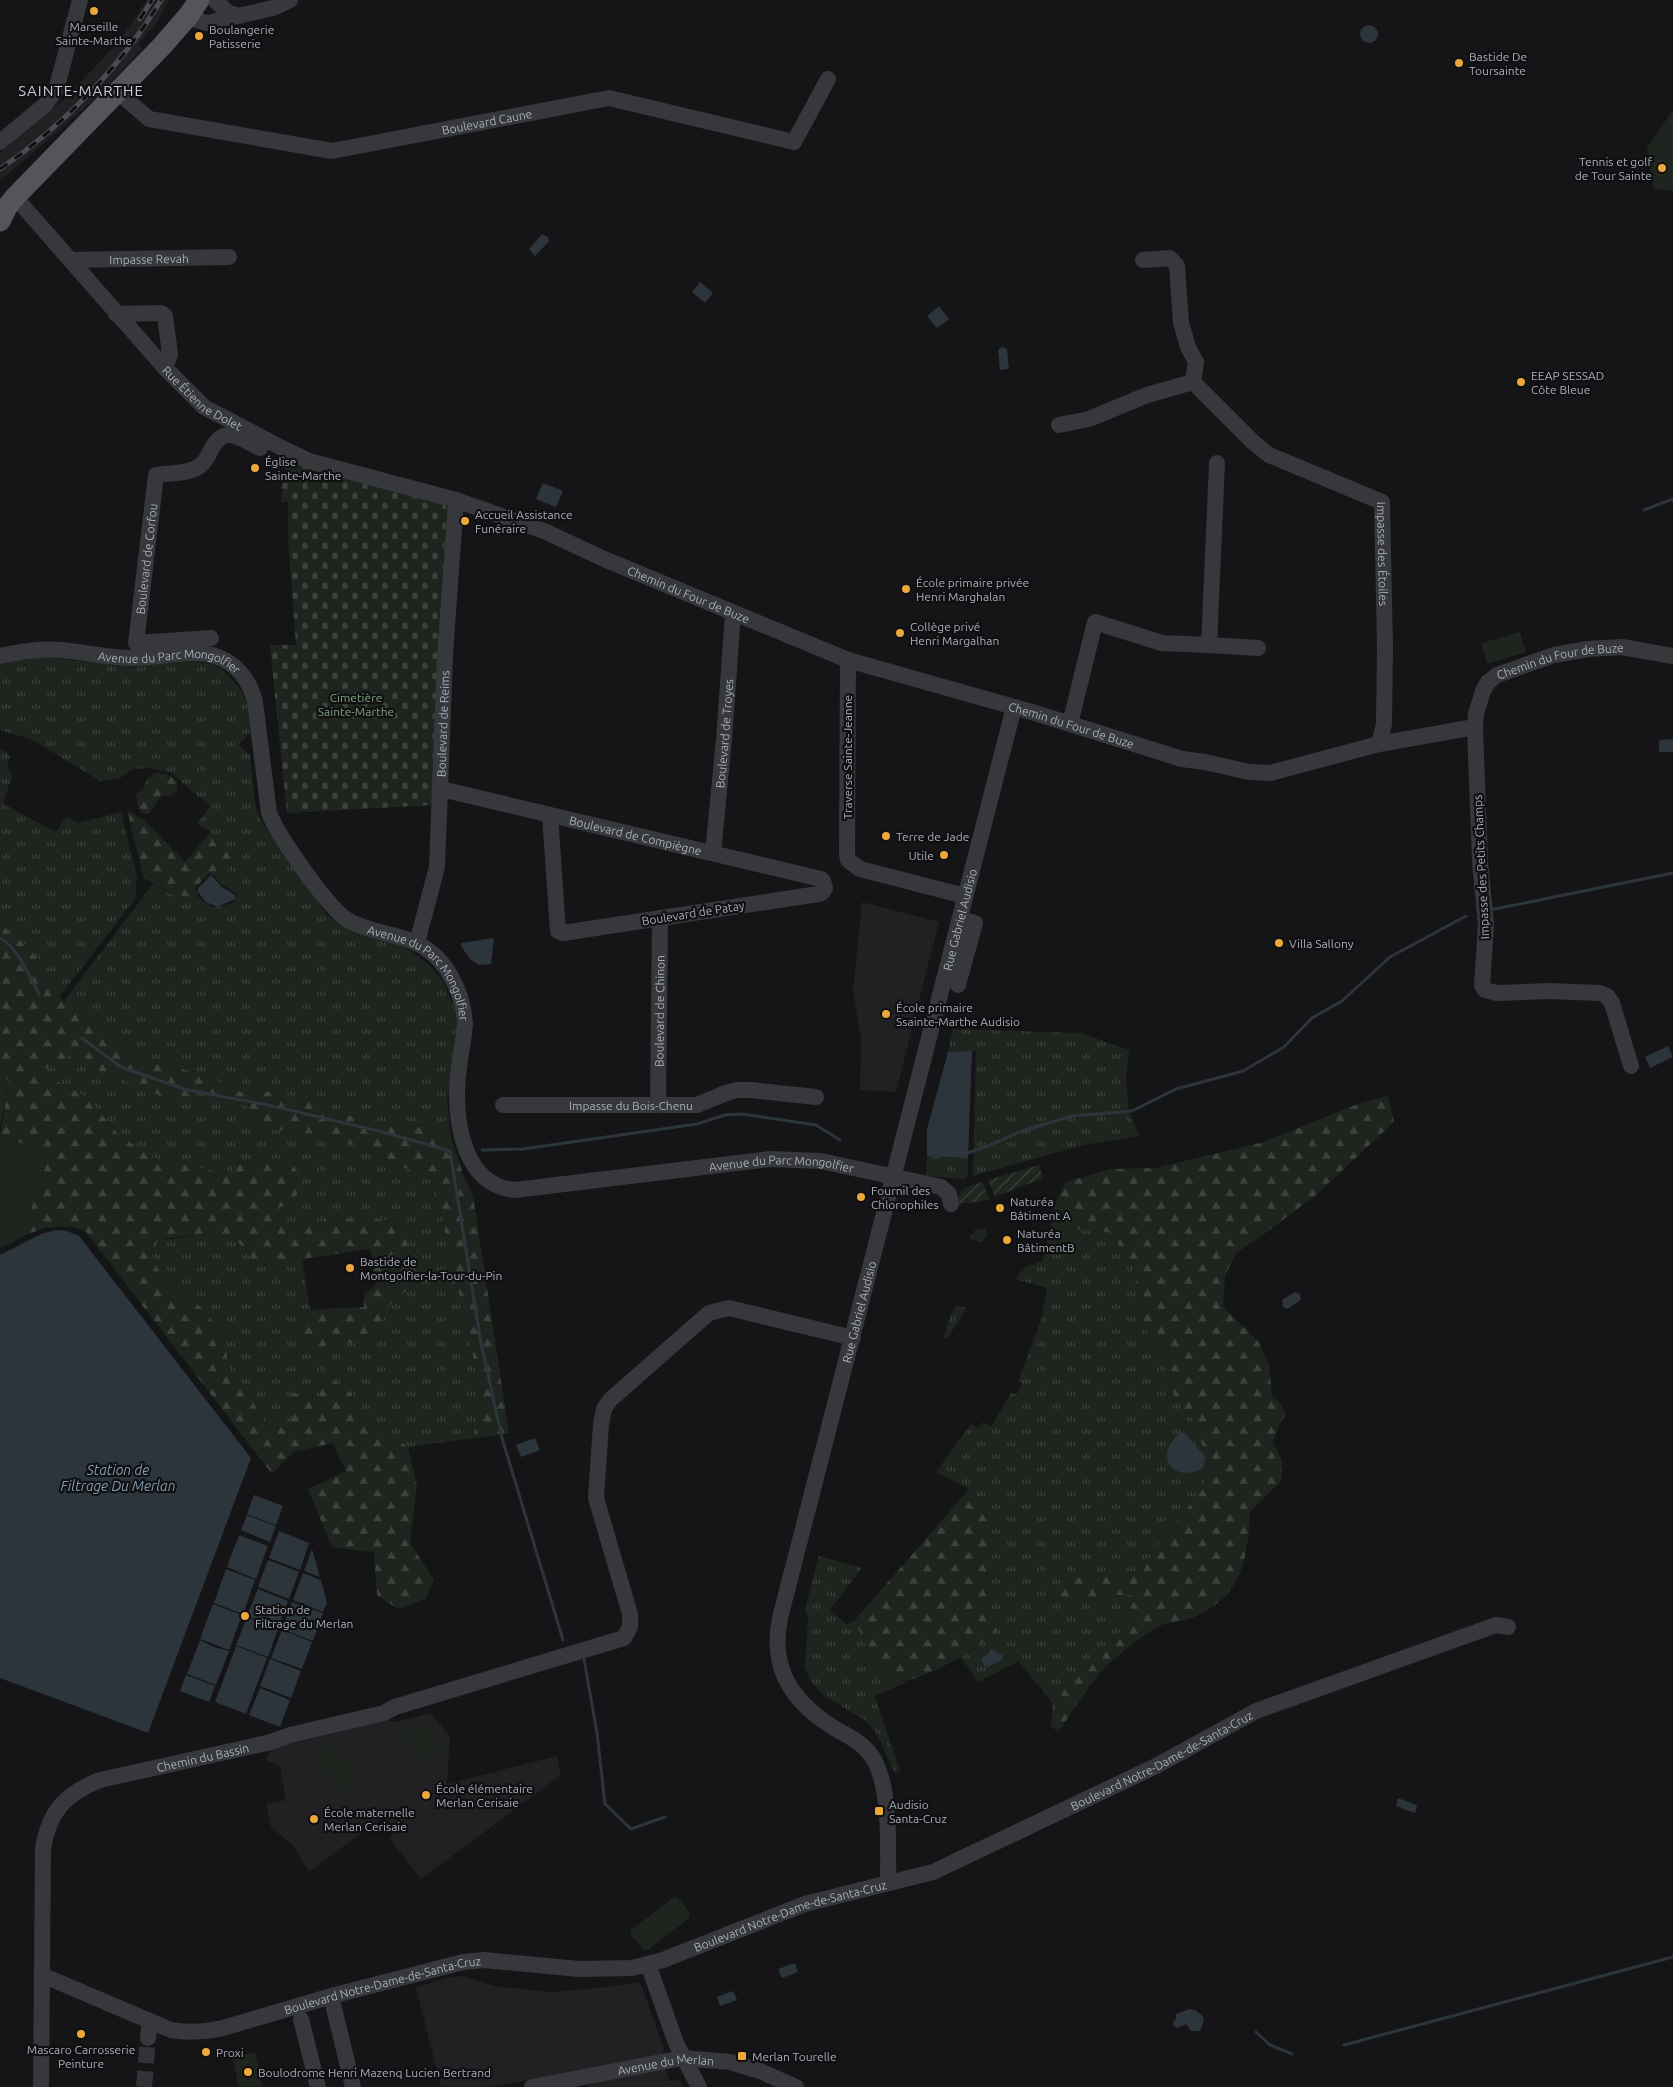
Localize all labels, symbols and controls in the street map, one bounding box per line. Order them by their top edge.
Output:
marker: Marseille Sainte-Marthe [88,5,100,17]
place label: Marseille Sainte-Marthe [56,20,132,47]
place label: Boulangerie Patisserie [209,23,274,50]
marker: Boulangerie Patisserie [193,30,205,42]
place label: Bastide De Toursainte [1469,50,1527,77]
marker: Bastide De Toursainte [1453,57,1465,69]
district label: SAINTE-MARTHE [18,82,144,99]
street label: Boulevard Caune [441,106,533,136]
place label: Tennis et golf de Tour Sainte [1575,155,1652,182]
marker: Tennis et golf de Tour Sainte [1656,162,1668,174]
street label: Impasse Revah [109,251,189,266]
street label: Rue Étienne Dolet [160,363,245,433]
place label: EEAP SESSAD Côte Bleue [1531,369,1604,396]
marker: EEAP SESSAD Côte Bleue [1515,376,1527,388]
place label: Église Sainte-Marthe [265,455,341,482]
marker: Église Sainte-Marthe [249,462,261,474]
street label: Impasse des Étoiles [1375,502,1391,606]
street label: Boulevard de Corfou [133,503,159,615]
place label: Accueil Assistance Funéraire [475,508,573,535]
marker: Accueil Assistance Funéraire [459,515,471,527]
street label: Chemin du Four de Buze [626,563,752,625]
place label: École primaire privée Henri Marghalan [916,576,1029,603]
marker: École primaire privée Henri Marghalan [900,583,912,595]
place label: Collège privé Henri Margalhan [910,620,999,647]
marker: Collège privé Henri Margalhan [894,627,906,639]
street label: Chemin du Four de Buze [1495,640,1624,681]
street label: Avenue du Parc Mongolfier [97,646,244,676]
street label: Boulevard de Reims [434,670,451,777]
street label: Boulevard de Troyes [713,678,735,789]
park label: Cimetière Sainte-Marthe [318,691,394,718]
street label: Traverse Sainte-Jeanne [841,695,854,819]
street label: Chemin du Four de Buze [1007,699,1136,750]
street label: Impasse des Petits Champs [1471,794,1491,940]
street label: Boulevard de Compiègne [568,813,703,857]
marker: Terre de Jade [880,830,892,842]
place label: Terre de Jade [896,830,969,843]
place label: Utile [908,849,934,862]
marker: Utile [938,849,950,861]
street label: Rue Gabriel Audisio [940,867,979,972]
street label: Boulevard de Patay [641,898,746,928]
street label: Avenue du Parc Mongolfier [366,922,471,1022]
marker: Villa Sallony [1273,937,1285,949]
place label: Villa Sallony [1289,937,1354,950]
street label: Boulevard de Chinon [652,955,666,1067]
place label: École primaire Ssainte-Marthe Audisio [896,1001,1020,1028]
marker: École primaire Ssainte-Marthe Audisio [880,1008,892,1020]
street label: Impasse du Bois-Chenu [569,1099,693,1112]
street label: Avenue du Parc Mongolfier [708,1152,856,1175]
place label: Fournil des Chlorophiles [871,1184,939,1211]
marker: Fournil des Chlorophiles [855,1191,867,1203]
place label: Naturéa Bâtiment A [1010,1195,1071,1222]
marker: Naturéa Bâtiment A [994,1202,1006,1214]
place label: Naturéa BâtimentB [1017,1227,1075,1254]
marker: Naturéa BâtimentB [1001,1234,1013,1246]
place label: Bastide de Montgolfier-la-Tour-du-Pin [360,1255,502,1282]
street label: Rue Gabriel Audisio [839,1260,878,1364]
marker: Bastide de Montgolfier-la-Tour-du-Pin [344,1262,356,1274]
water label: Station de Filtrage Du Merlan [61,1462,175,1494]
place label: Station de Filtrage du Merlan [255,1603,353,1630]
marker: Station de Filtrage du Merlan [239,1610,251,1622]
street label: Boulevard Notre-Dame-de-Santa-Cruz [1068,1708,1255,1812]
street label: Chemin du Bassin [155,1741,250,1774]
place label: École élémentaire Merlan Cerisaie [436,1782,533,1809]
marker: École élémentaire Merlan Cerisaie [420,1789,432,1801]
place label: Audisio Santa-Cruz [889,1798,947,1825]
marker: Audisio Santa-Cruz [873,1805,885,1817]
place label: École maternelle Merlan Cerisaie [324,1806,415,1833]
marker: École maternelle Merlan Cerisaie [308,1813,320,1825]
street label: Boulevard Notre-Dame-de-Santa-Cruz [692,1877,888,1954]
street label: Boulevard Notre-Dame-de-Santa-Cruz [283,1954,482,2016]
marker: Mascaro Carrosserie Peinture [75,2028,87,2040]
place label: Mascaro Carrosserie Peinture [27,2043,135,2070]
marker: Proxi [200,2046,212,2058]
place label: Proxi [216,2046,244,2059]
marker: Merlan Tourelle [736,2050,748,2062]
place label: Merlan Tourelle [752,2050,837,2063]
street label: Avenue du Merlan [616,2051,714,2077]
marker: Boulodrome Henri Mazenq Lucien Bertrand [242,2066,254,2078]
place label: Boulodrome Henri Mazenq Lucien Bertrand [258,2066,491,2079]

